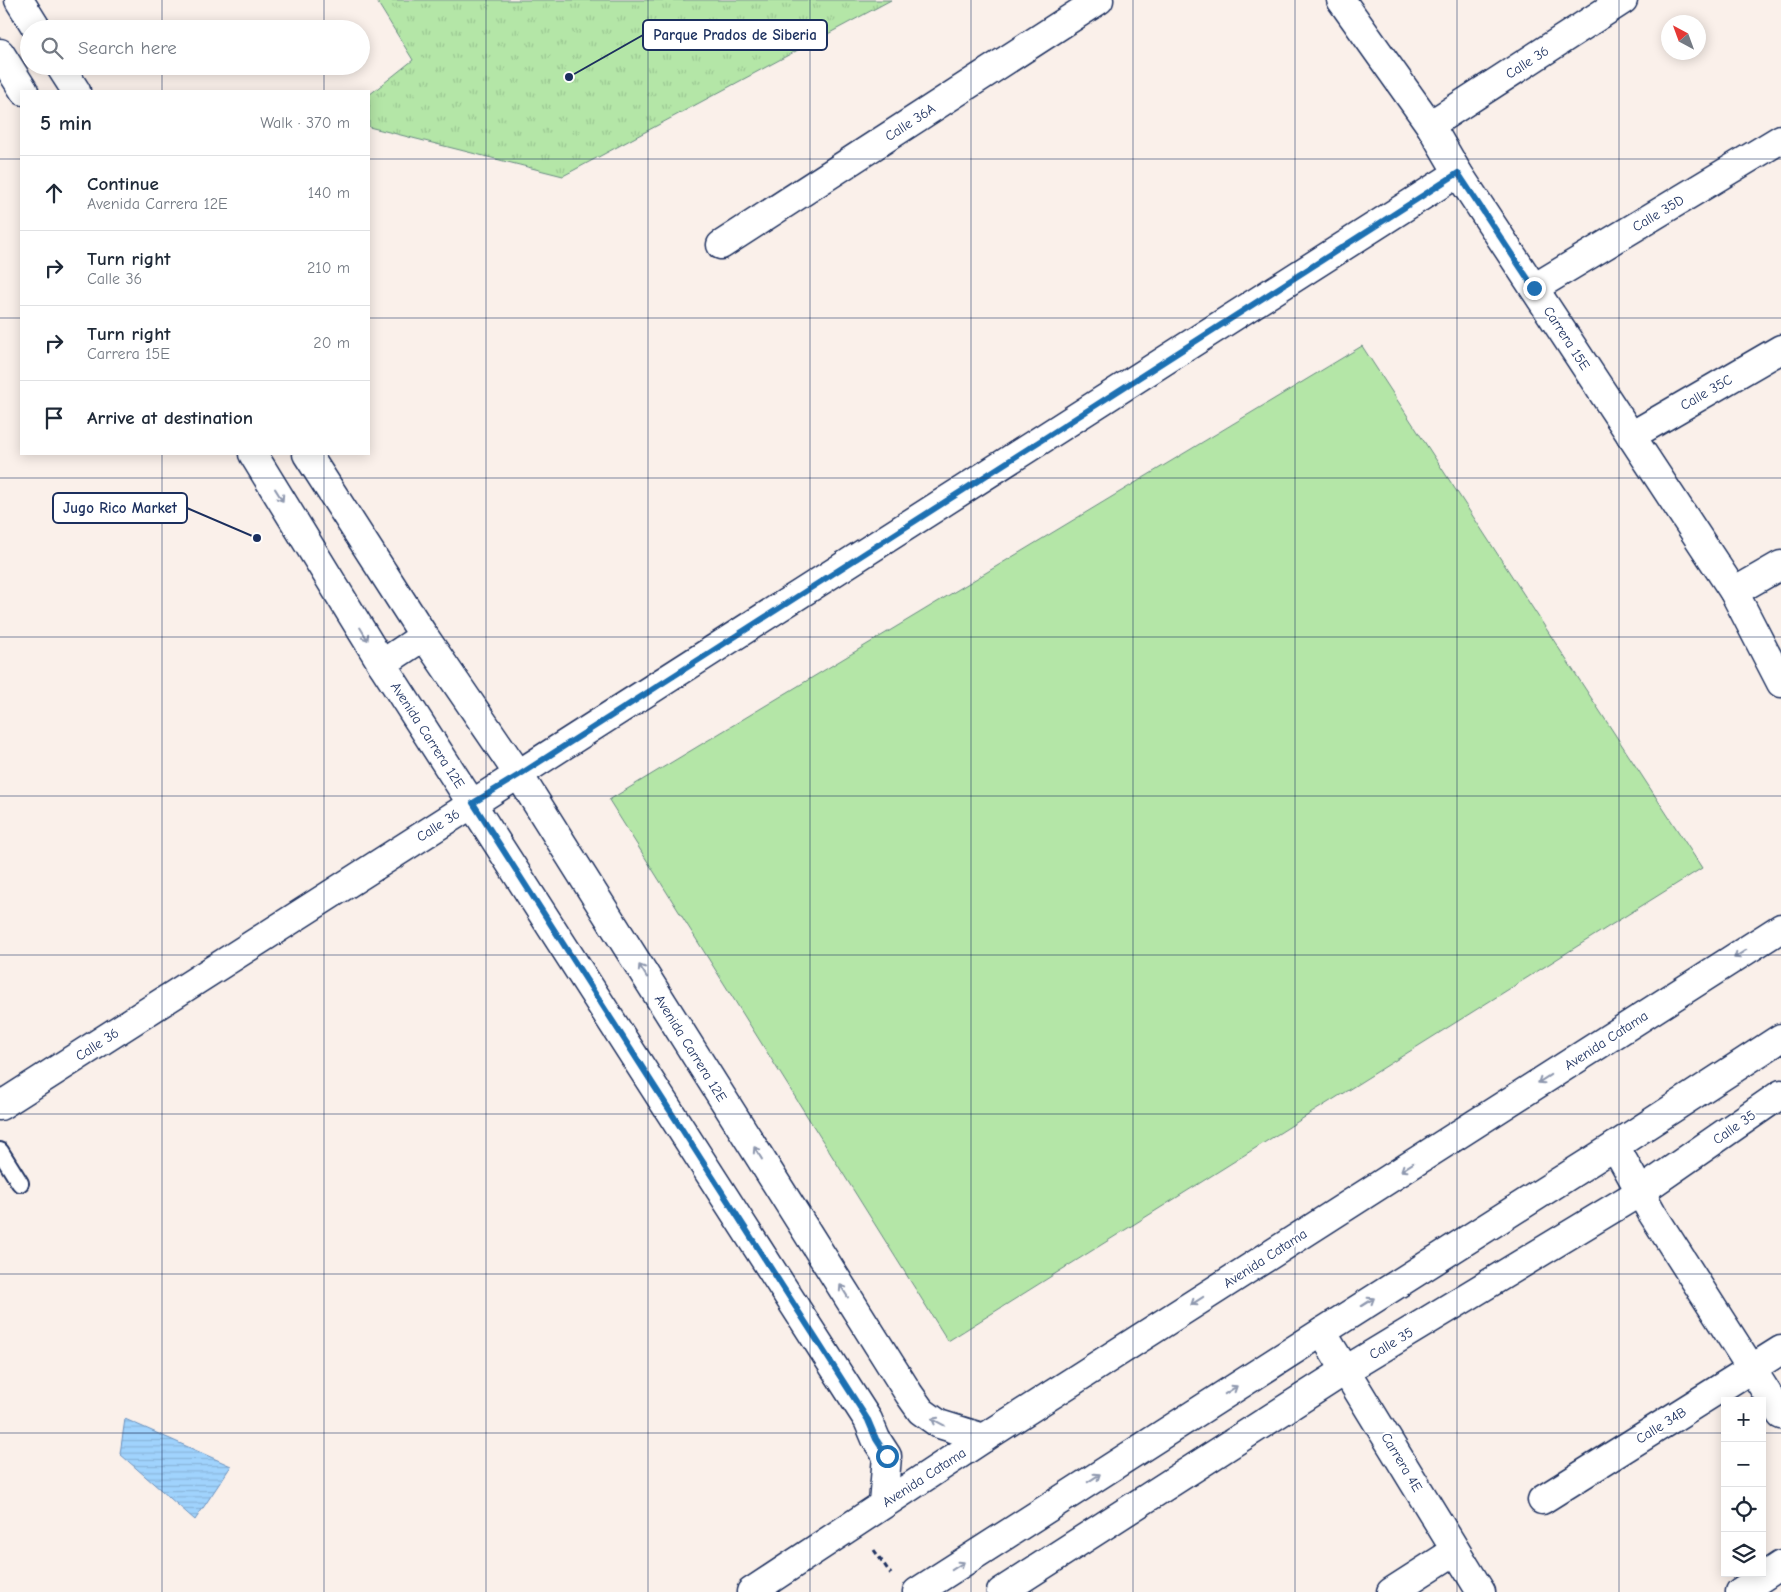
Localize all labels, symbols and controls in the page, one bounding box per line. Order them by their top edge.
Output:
north arrow [1661,15,1706,60]
search box [20,20,370,75]
callout: Parque Prados de Siberia [643,20,827,50]
text: Parque Prados de Siberia [653,26,817,44]
icon: search [38,34,66,62]
text: Search here [78,37,177,59]
street label: Calle 36 [1502,42,1552,83]
street label: Calle 36A [882,100,939,145]
text: 5 min [40,111,92,135]
text: Walk · 370 m [260,114,350,132]
text: Continue [87,173,159,195]
icon: ahead [40,179,68,207]
text: 140 m [308,184,350,202]
street label: Calle 35D [1629,191,1687,235]
text: Avenida Carrera 12E [87,195,228,213]
text: Turn right [87,248,171,270]
icon: right [40,254,68,282]
text: 210 m [307,259,350,277]
text: Calle 36 [87,270,142,288]
route end [1523,277,1546,300]
street label: Carrera 15E [1540,303,1593,373]
text: Turn right [87,323,171,345]
icon: right [40,329,68,357]
text: 20 m [313,334,350,352]
text: Carrera 15E [87,345,170,363]
street label: Calle 35C [1677,371,1735,414]
icon: arrive [40,404,68,432]
text: Arrive at destination [87,407,253,429]
one-way arrow [273,488,284,502]
callout: Jugo Rico Market [53,493,187,523]
text: Jugo Rico Market [63,499,178,517]
one-way arrow [359,626,369,640]
street label: Avenida Carrera 12E [387,679,468,792]
street label: Calle 36 [413,805,463,846]
one-way arrow [1733,949,1747,959]
one-way arrow [638,965,648,979]
street label: Avenida Carrera 12E [651,992,730,1105]
street label: Avenida Catama [1561,1007,1651,1074]
street label: Calle 36 [72,1024,122,1065]
one-way arrow [1537,1074,1551,1084]
street label: Calle 35 [1710,1107,1759,1148]
one-way arrow [752,1147,762,1161]
one-way arrow [1401,1162,1415,1172]
street label: Avenida Catama [1220,1225,1310,1292]
one-way arrow [839,1284,849,1298]
one-way arrow [1190,1297,1204,1307]
one-way arrow [1361,1297,1375,1308]
street label: Calle 35 [1366,1324,1416,1363]
one-way arrow [1224,1385,1238,1395]
map controls [1721,1397,1766,1577]
button: + [1721,1397,1766,1442]
street label: Calle 34B [1633,1403,1690,1448]
one-way arrow [931,1416,945,1426]
street label: Carrera 4E [1377,1430,1426,1495]
button: − [1721,1442,1766,1487]
street label: Avenida Catama [879,1444,969,1511]
route start [876,1445,899,1468]
one-way arrow [1087,1472,1101,1482]
button: locate [1721,1487,1766,1532]
button: layers [1721,1532,1766,1577]
one-way arrow [950,1560,964,1570]

